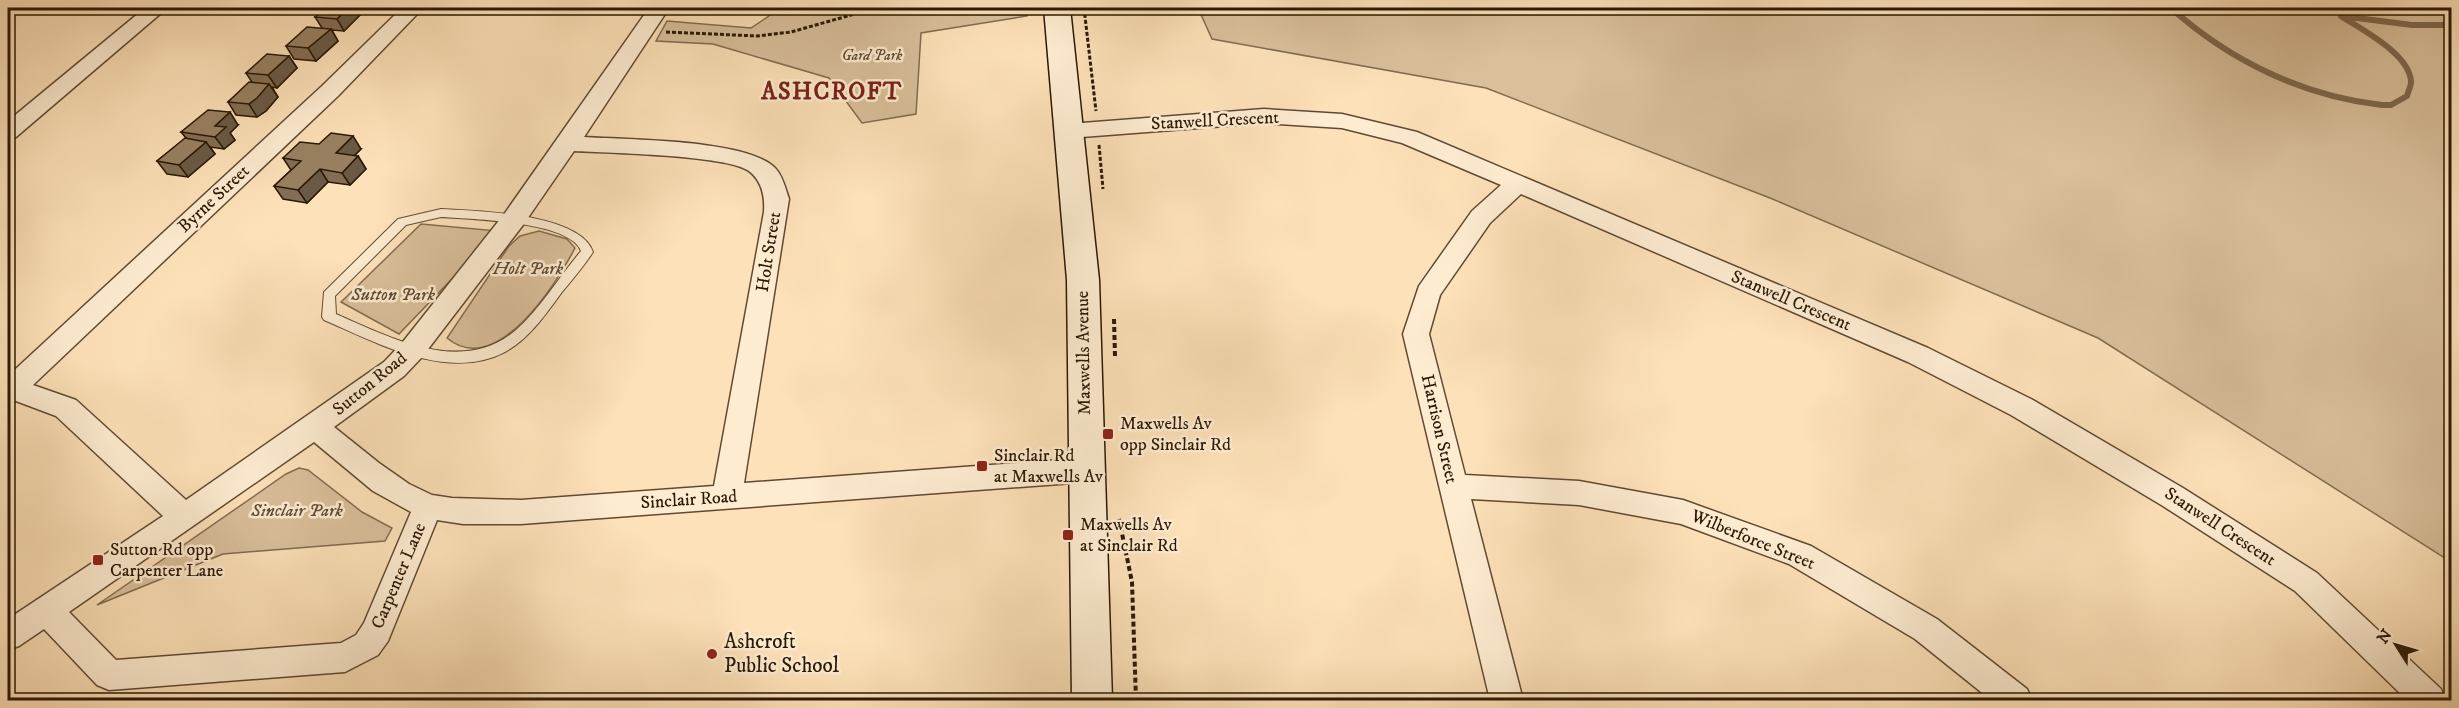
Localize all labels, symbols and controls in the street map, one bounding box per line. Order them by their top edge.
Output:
park label: Gard Park [842,46,903,65]
district label: ASHCROFT [760,77,903,107]
street label: Stanwell Crescent [1150,107,1280,135]
street label: Byrne Street [174,160,255,238]
street label: Holt Street [752,210,786,294]
park label: Holt Park [492,258,564,280]
street label: Stanwell Crescent [1728,266,1854,336]
park label: Sutton Park [350,284,435,306]
street label: Maxwells Avenue [1072,291,1096,415]
street label: Sutton Road [329,347,411,421]
street label: Harrison Street [1416,372,1462,486]
place label: Maxwells Av opp Sinclair Rd [1120,413,1231,456]
marker: Maxwells Av opp Sinclair Rd [1101,427,1115,441]
place label: Sinclair Rd at Maxwells Av [994,445,1103,488]
marker: Sinclair Rd at Maxwells Av [975,459,989,473]
street label: Stanwell Crescent [2160,483,2280,571]
street label: Sinclair Road [640,486,738,514]
park label: Sinclair Park [250,500,343,522]
street label: Wilberforce Street [1687,505,1818,575]
place label: Maxwells Av at Sinclair Rd [1080,514,1178,557]
street label: Carpenter Lane [367,520,431,632]
marker: Maxwells Av at Sinclair Rd [1061,528,1075,542]
place label: Sutton Rd opp Carpenter Lane [110,539,223,582]
marker: Sutton Rd opp Carpenter Lane [91,553,105,567]
north arrow [2366,615,2426,675]
text: N [2373,625,2397,648]
place label: Ashcroft Public School [724,629,840,679]
marker: Ashcroft Public School [705,647,719,661]

